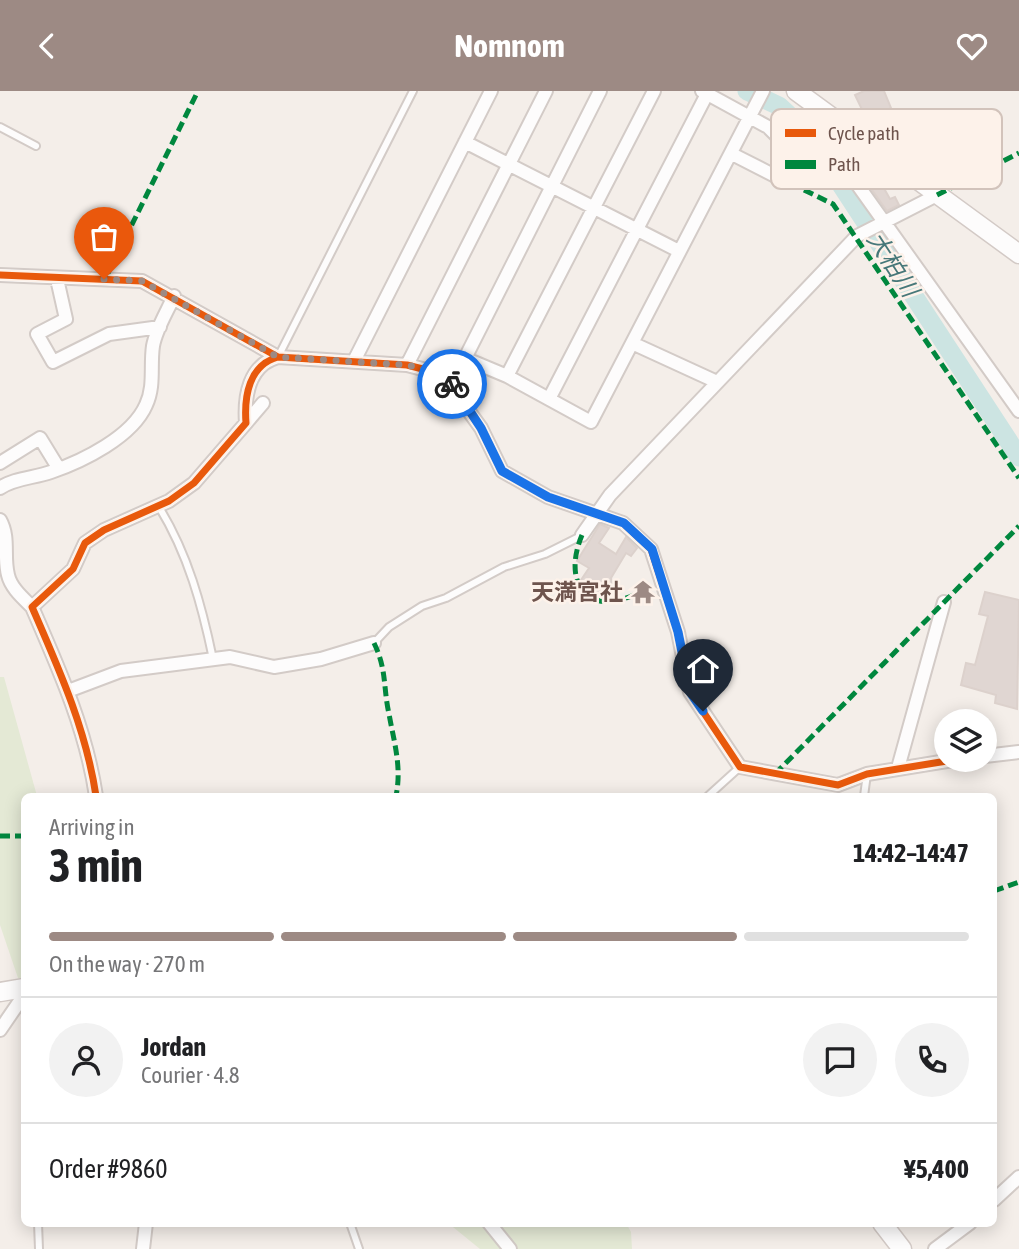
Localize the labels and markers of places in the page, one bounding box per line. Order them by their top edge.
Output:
pin [74,207,134,279]
temple icon: 天満宮社 [629,578,657,606]
place label: 天満宮社 [531,579,623,605]
pin [673,639,733,711]

